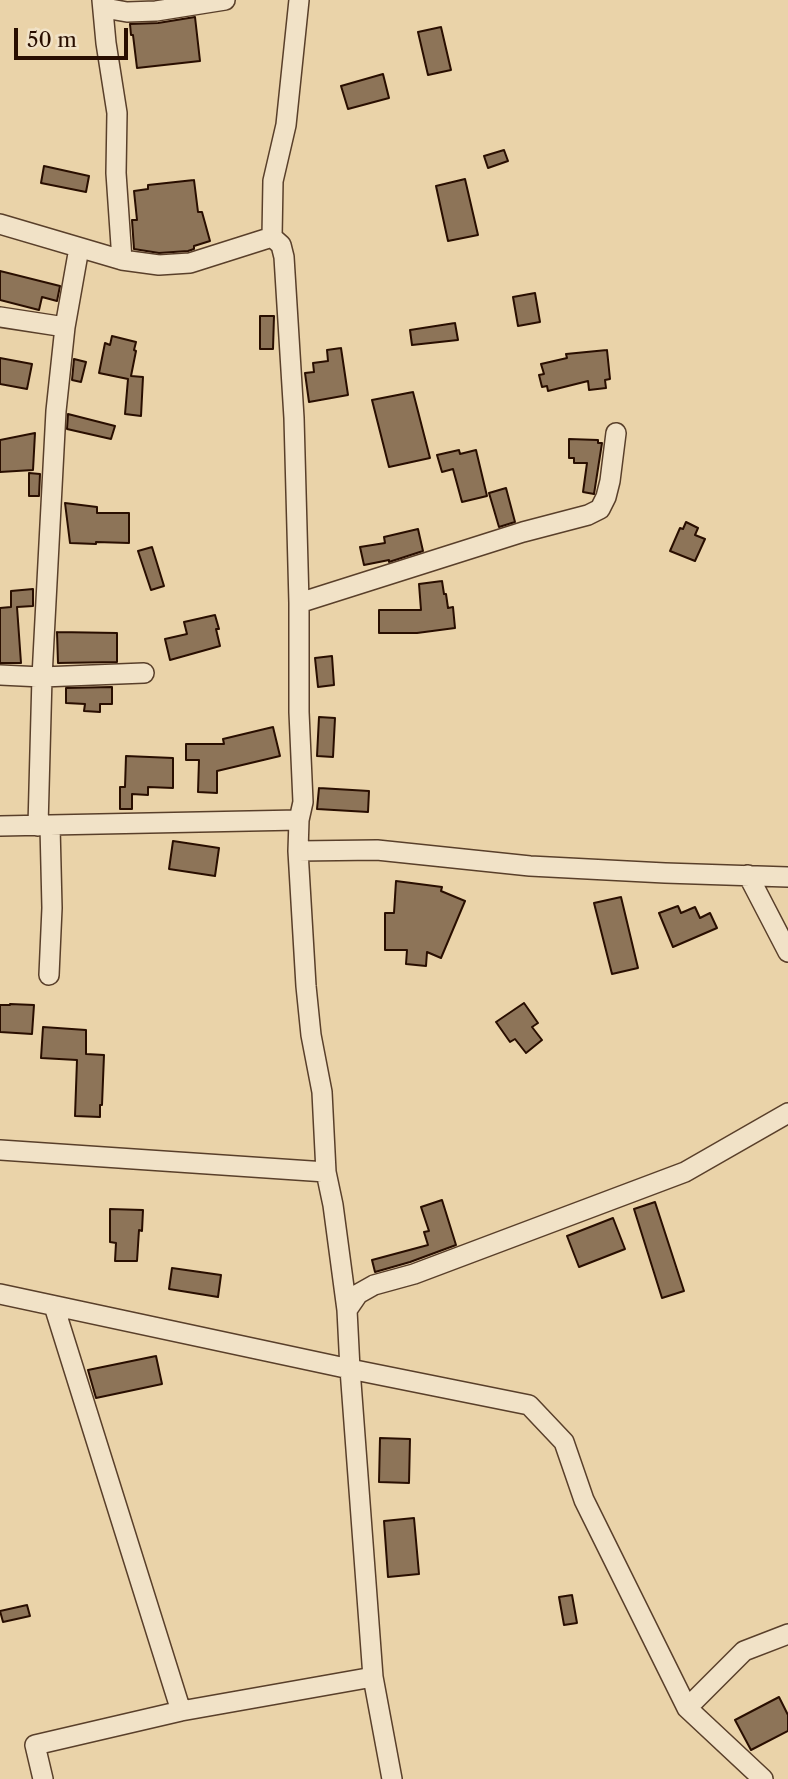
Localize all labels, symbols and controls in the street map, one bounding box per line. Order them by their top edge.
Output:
scale bar [18,14,131,58]
text: 50 m [27,27,77,52]

